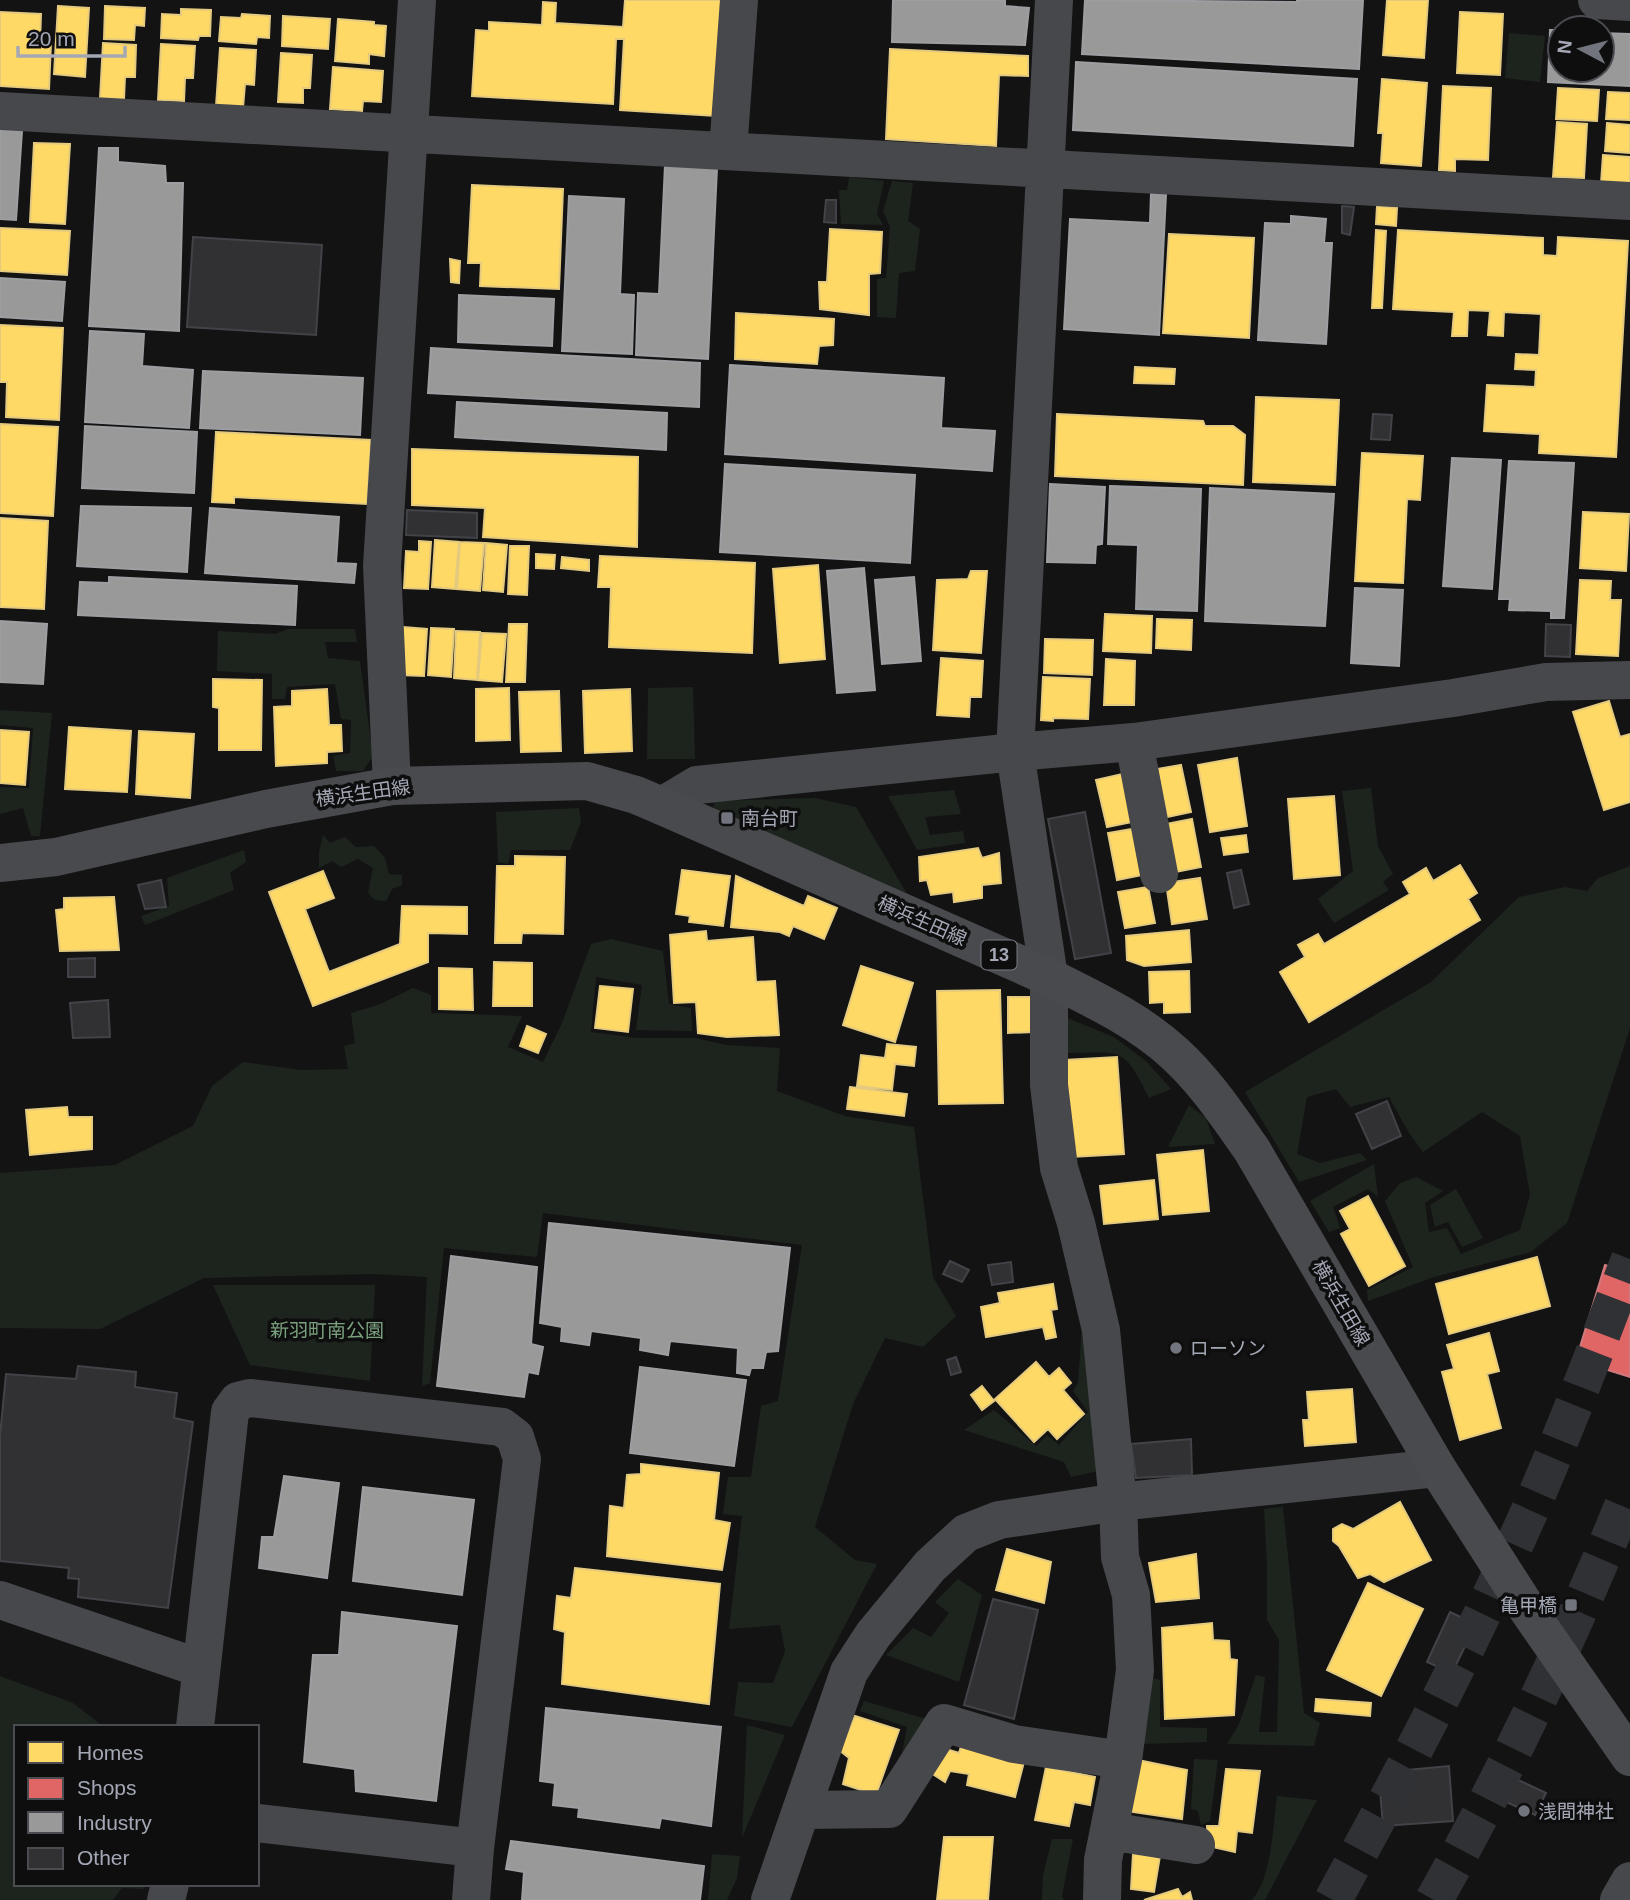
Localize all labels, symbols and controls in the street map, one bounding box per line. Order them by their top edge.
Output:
scale bar [18,14,124,58]
north arrow [1546,14,1616,84]
text: 20 m [28,27,75,50]
text: N [1553,39,1576,55]
street label: 横浜生田線 [314,776,412,810]
place label: 南台町 [741,808,798,829]
marker: 南台町 [719,810,735,826]
street label: 横浜生田線 [874,892,970,950]
road number: 13 [982,940,1016,970]
street label: 横浜生田線 [1308,1257,1374,1349]
park label: 新羽町南公園 [270,1320,384,1341]
place label: ローソン [1190,1338,1266,1359]
marker: ローソン [1168,1340,1184,1356]
place label: 亀甲橋 [1500,1595,1557,1616]
marker: 亀甲橋 [1563,1597,1579,1613]
legend [14,1725,259,1886]
text: Homes [77,1741,144,1764]
text: Shops [77,1776,137,1799]
place label: 浅間神社 [1538,1801,1614,1822]
marker: 浅間神社 [1516,1803,1532,1819]
text: Industry [77,1811,152,1834]
text: Other [77,1846,130,1869]

